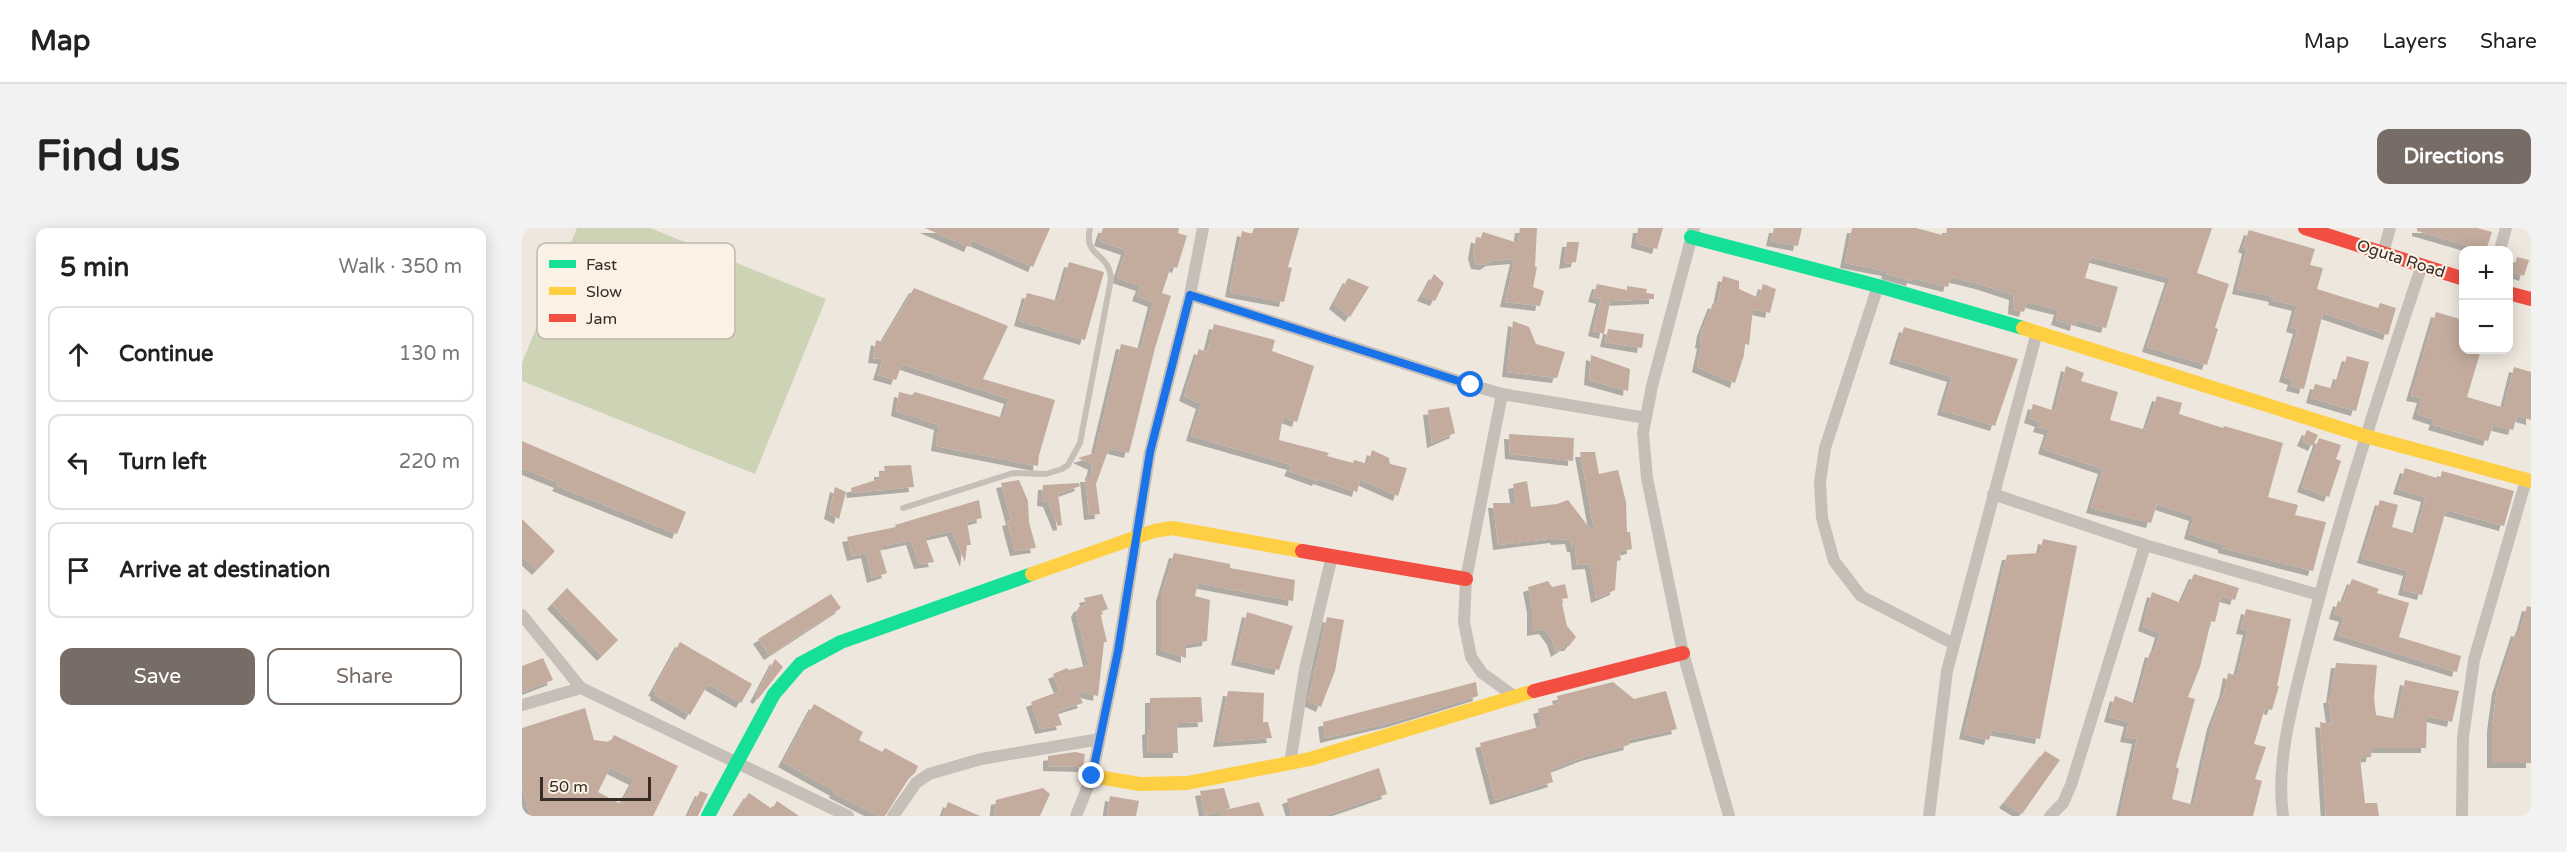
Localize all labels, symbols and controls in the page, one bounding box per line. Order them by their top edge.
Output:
text: Map [30,24,90,58]
text: Map [2304,29,2349,54]
text: Layers [2382,29,2447,54]
text: Share [2480,29,2537,54]
button: Directions [2377,129,2531,184]
text: Find us [36,131,180,182]
street label: Oguta Road [2354,235,2448,283]
legend [537,243,735,339]
map controls [2459,246,2513,354]
button: + [2459,246,2513,300]
text: 5 min [60,252,129,283]
text: Walk · 350 m [339,255,462,279]
text: Fast [586,255,617,275]
text: Slow [586,282,622,302]
button: − [2459,300,2513,354]
text: Jam [586,309,617,329]
icon: ahead [62,338,95,371]
text: Continue [119,341,214,367]
text: 130 m [399,342,460,366]
route start [1457,371,1483,397]
icon: left [62,446,95,479]
text: Turn left [119,449,207,475]
text: 220 m [399,450,460,474]
icon: arrive [62,554,95,587]
text: Arrive at destination [119,557,330,583]
button: Save [60,648,255,705]
button: Share [267,648,462,705]
route end [1078,762,1104,788]
scale bar [540,774,651,802]
text: 50 m [549,777,588,797]

